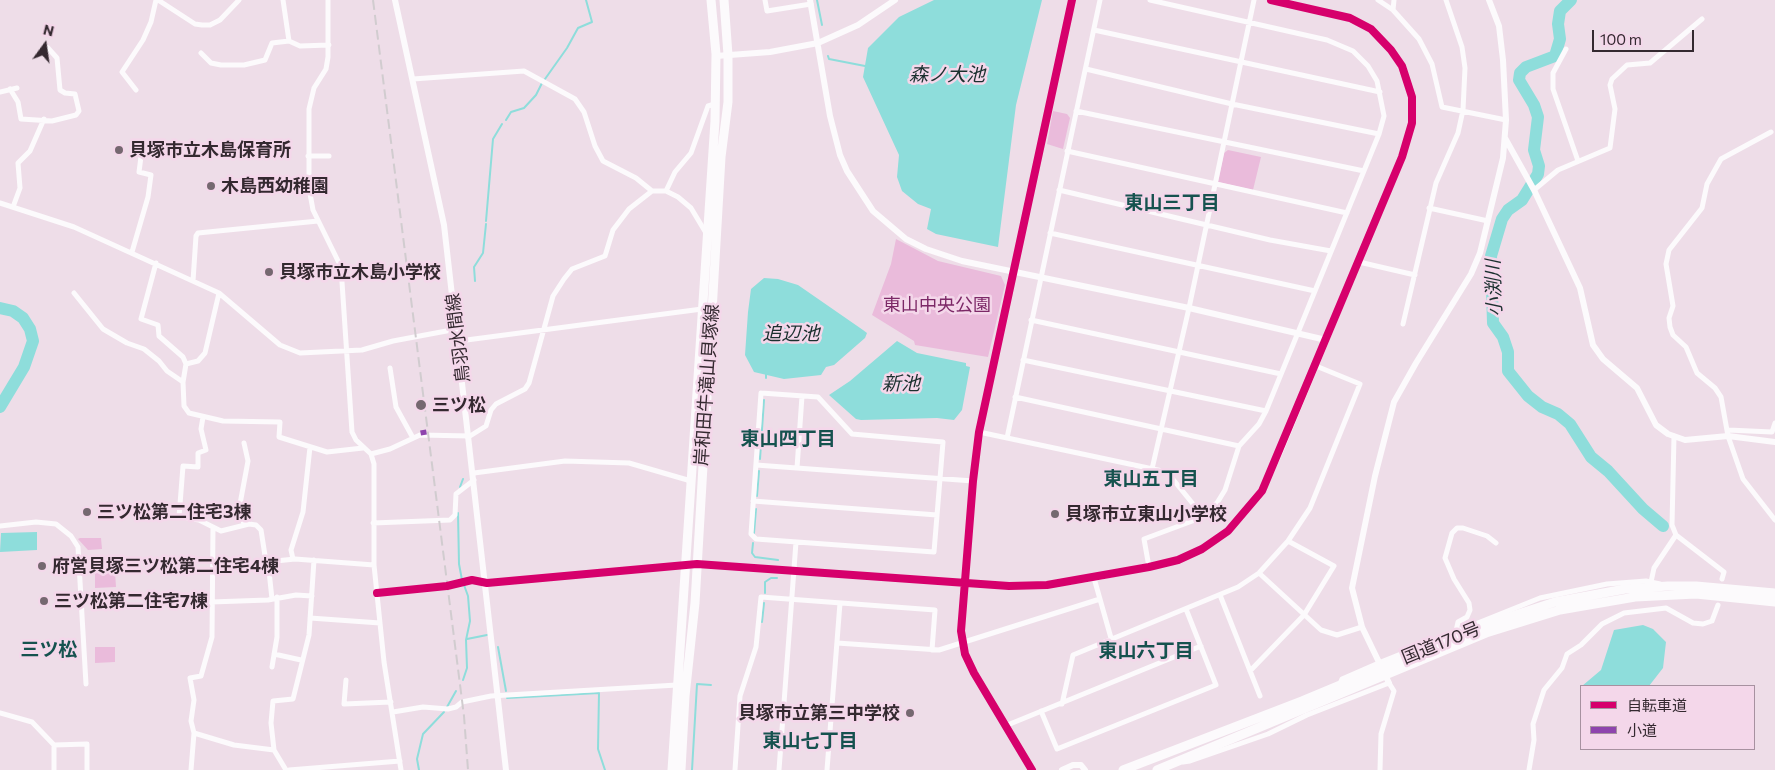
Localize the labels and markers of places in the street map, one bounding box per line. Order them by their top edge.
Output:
place label: 貝塚市立木島保育所 [129,139,291,161]
marker: 貝塚市立木島保育所 [113,144,125,156]
place label: 木島西幼稚園 [221,175,329,197]
marker: 木島西幼稚園 [205,180,217,192]
place label: 貝塚市立木島小学校 [279,261,441,283]
marker: 貝塚市立木島小学校 [263,266,275,278]
place label: 三ツ松 [432,394,486,416]
marker: 三ツ松 [414,398,428,412]
place label: 三ツ松第二住宅3棟 [97,501,251,523]
place label: 貝塚市立東山小学校 [1065,503,1227,525]
marker: 三ツ松第二住宅3棟 [81,506,93,518]
marker: 貝塚市立東山小学校 [1049,508,1061,520]
place label: 府営貝塚三ツ松第二住宅4棟 [52,555,279,577]
marker: 府営貝塚三ツ松第二住宅4棟 [36,560,48,572]
place label: 三ツ松第二住宅7棟 [54,590,208,612]
marker: 三ツ松第二住宅7棟 [38,595,50,607]
place label: 貝塚市立第三中学校 [738,702,900,724]
marker: 貝塚市立第三中学校 [904,707,916,719]

